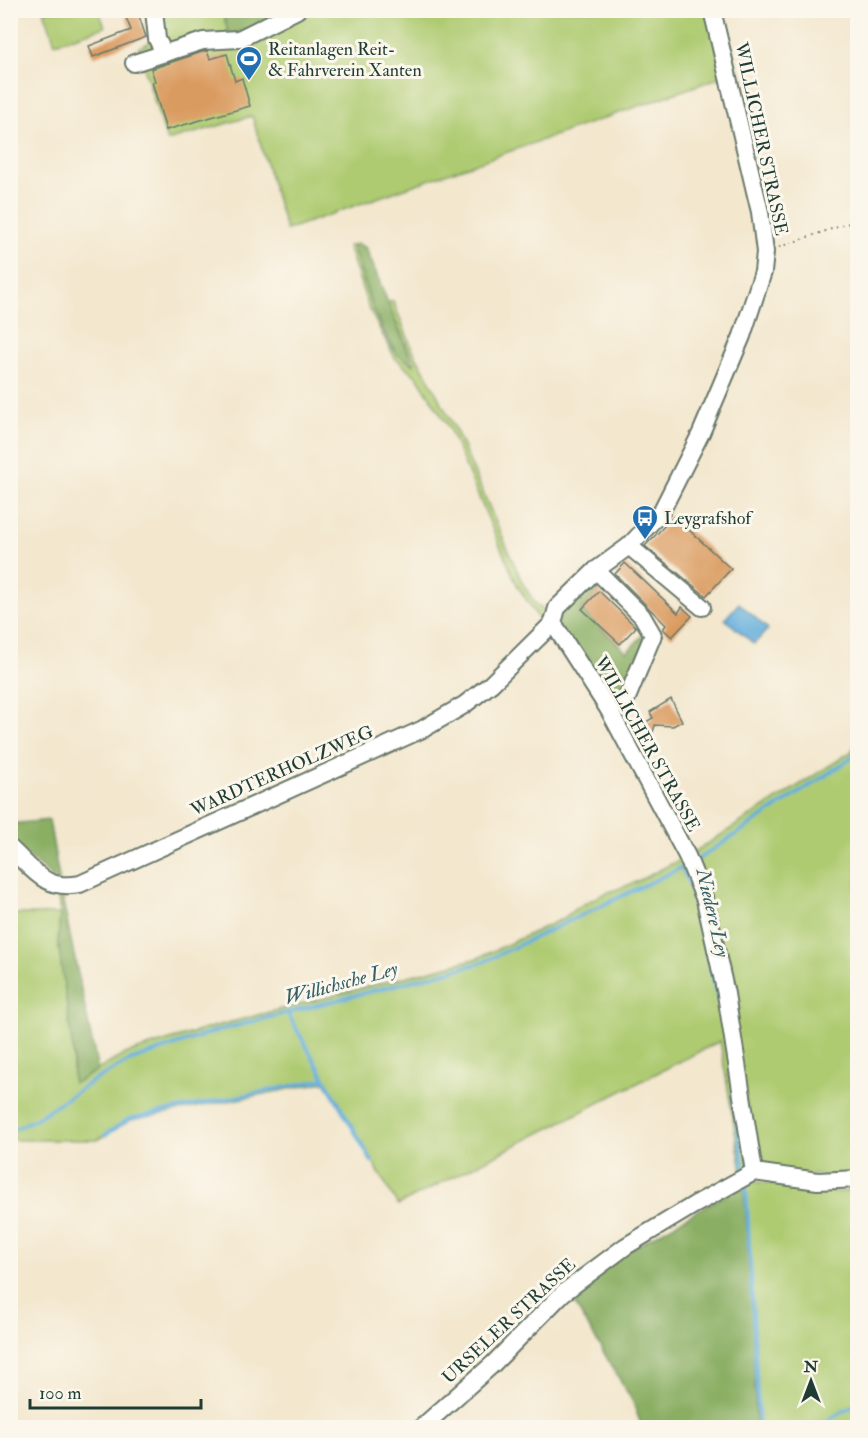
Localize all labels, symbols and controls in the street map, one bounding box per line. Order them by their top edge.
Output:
place label: Reitanlagen Reit- & Fahrverein Xanten [268,38,422,82]
street label: WILLICHER STRASSE [729,39,793,238]
sports icon: Reitanlagen Reit- & Fahrverein Xanten [234,44,264,82]
bus stop icon: Leygrafshof [630,503,660,541]
place label: Leygrafshof [664,507,754,530]
street label: WILLICHER STRASSE [589,651,705,836]
street label: WARDTERHOLZWEG [186,720,377,822]
water label: Niedere Ley [690,865,735,960]
water label: Willichsche Ley [282,956,401,1010]
street label: URSELER STRASSE [437,1253,581,1389]
north arrow [781,1351,841,1411]
text: N [803,1357,819,1377]
scale bar [30,1372,201,1410]
text: 100 m [39,1382,82,1405]

